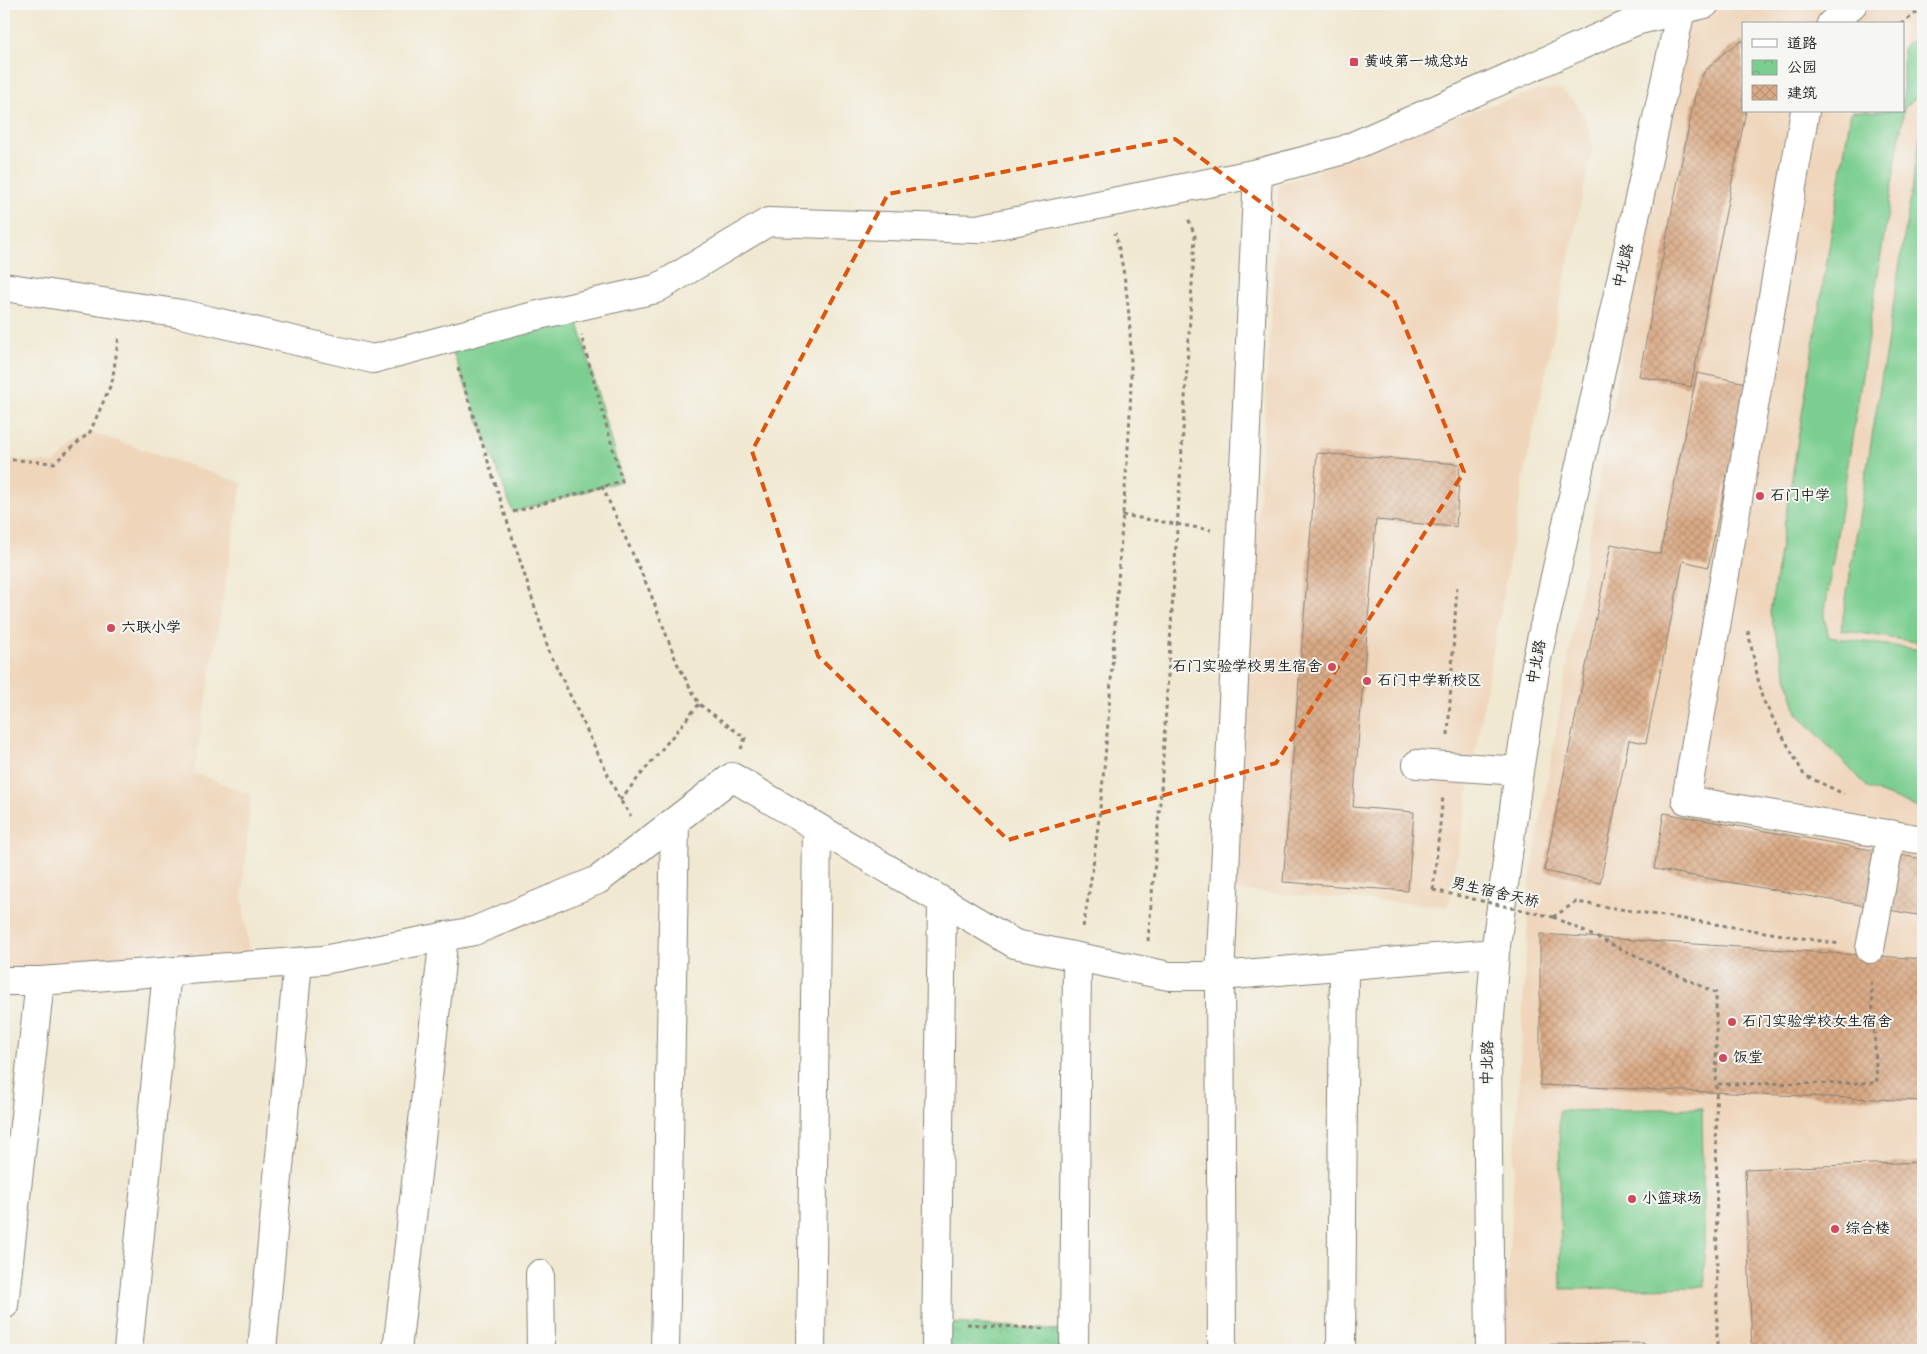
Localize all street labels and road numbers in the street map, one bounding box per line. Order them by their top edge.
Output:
street label: 中北路 [1609,242,1639,290]
street label: 中北路 [1523,638,1551,686]
street label: 男生宿舍天桥 [1449,873,1541,913]
street label: 中北路 [1478,1040,1498,1086]

